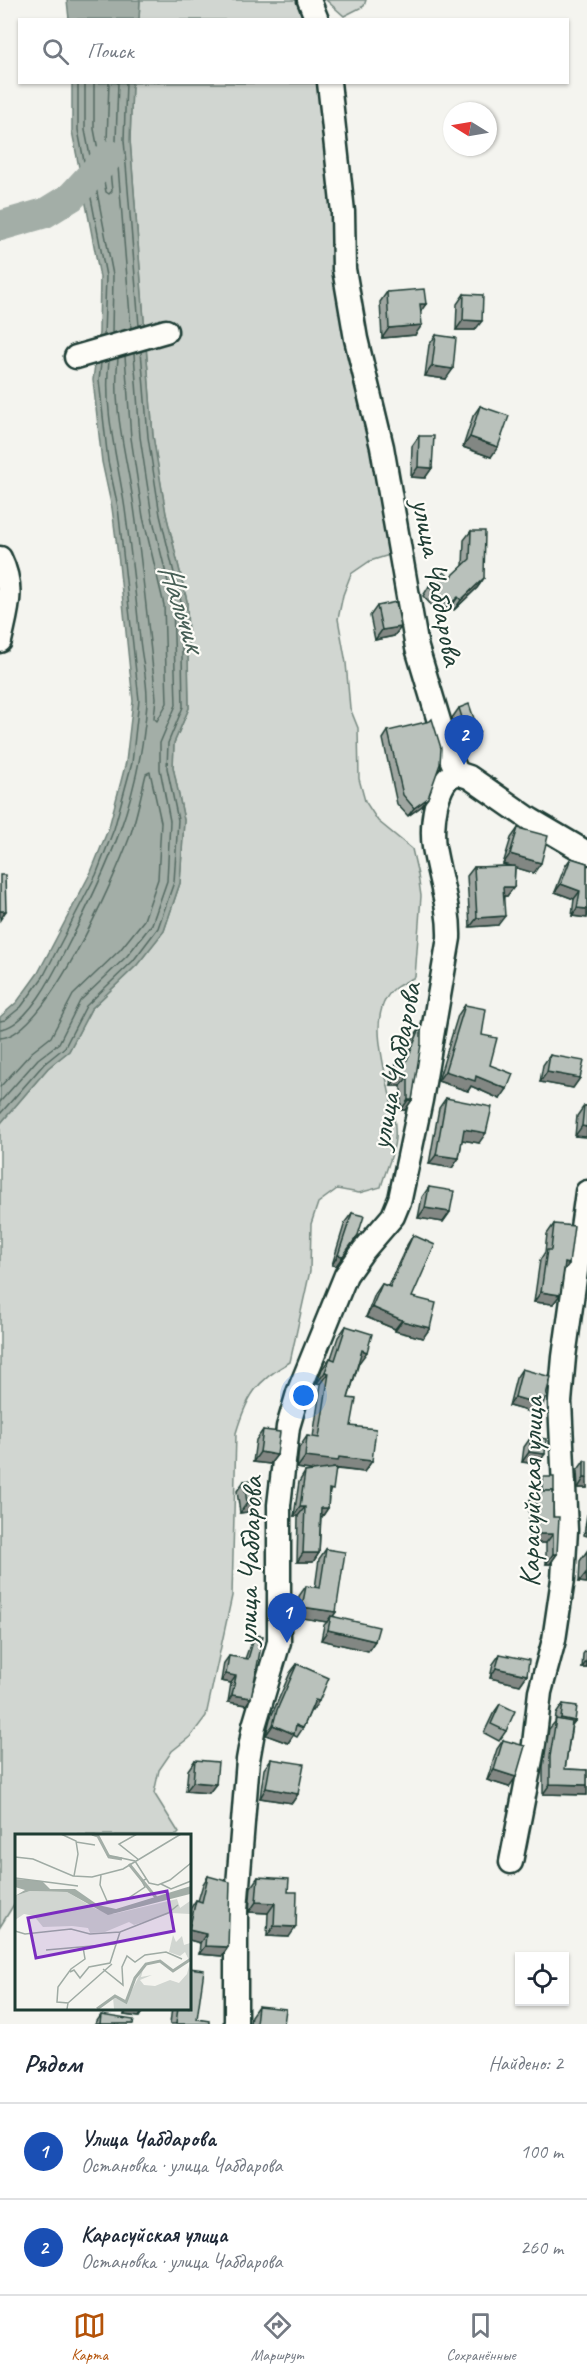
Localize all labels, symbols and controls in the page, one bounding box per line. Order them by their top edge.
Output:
search box [18,18,569,84]
icon: search [39,35,72,68]
text: Поиск [87,37,133,65]
north arrow [443,102,497,156]
street label: улица Чабдарова [403,493,473,671]
water label: Нальчик [149,558,218,662]
pin: 2 [444,716,484,765]
street label: улица Чабдарова [360,977,430,1155]
your location [289,1381,318,1410]
street label: Карасуйская улица [510,1395,552,1587]
street label: улица Чабдарова [227,1474,271,1648]
pin: 1 [268,1594,306,1643]
inset map [15,1834,190,2009]
map controls [515,1952,569,2006]
button: locate [515,1952,569,2006]
text: Рядом [24,2047,82,2080]
text: Найдено: 2 [488,2051,563,2076]
text: Улица Чабдарова [81,2125,216,2153]
text: 1 [39,2139,48,2164]
text: 100 m [520,2139,563,2164]
text: Остановка · улица Чабдарова [81,2153,282,2178]
text: Карасуйская улица [81,2221,227,2249]
text: 2 [39,2235,48,2260]
text: 260 m [520,2235,563,2260]
text: Остановка · улица Чабдарова [81,2249,282,2274]
tab: Карта [71,2309,108,2365]
tab: Маршрут [251,2309,303,2365]
tab: Сохранённые [446,2309,516,2365]

